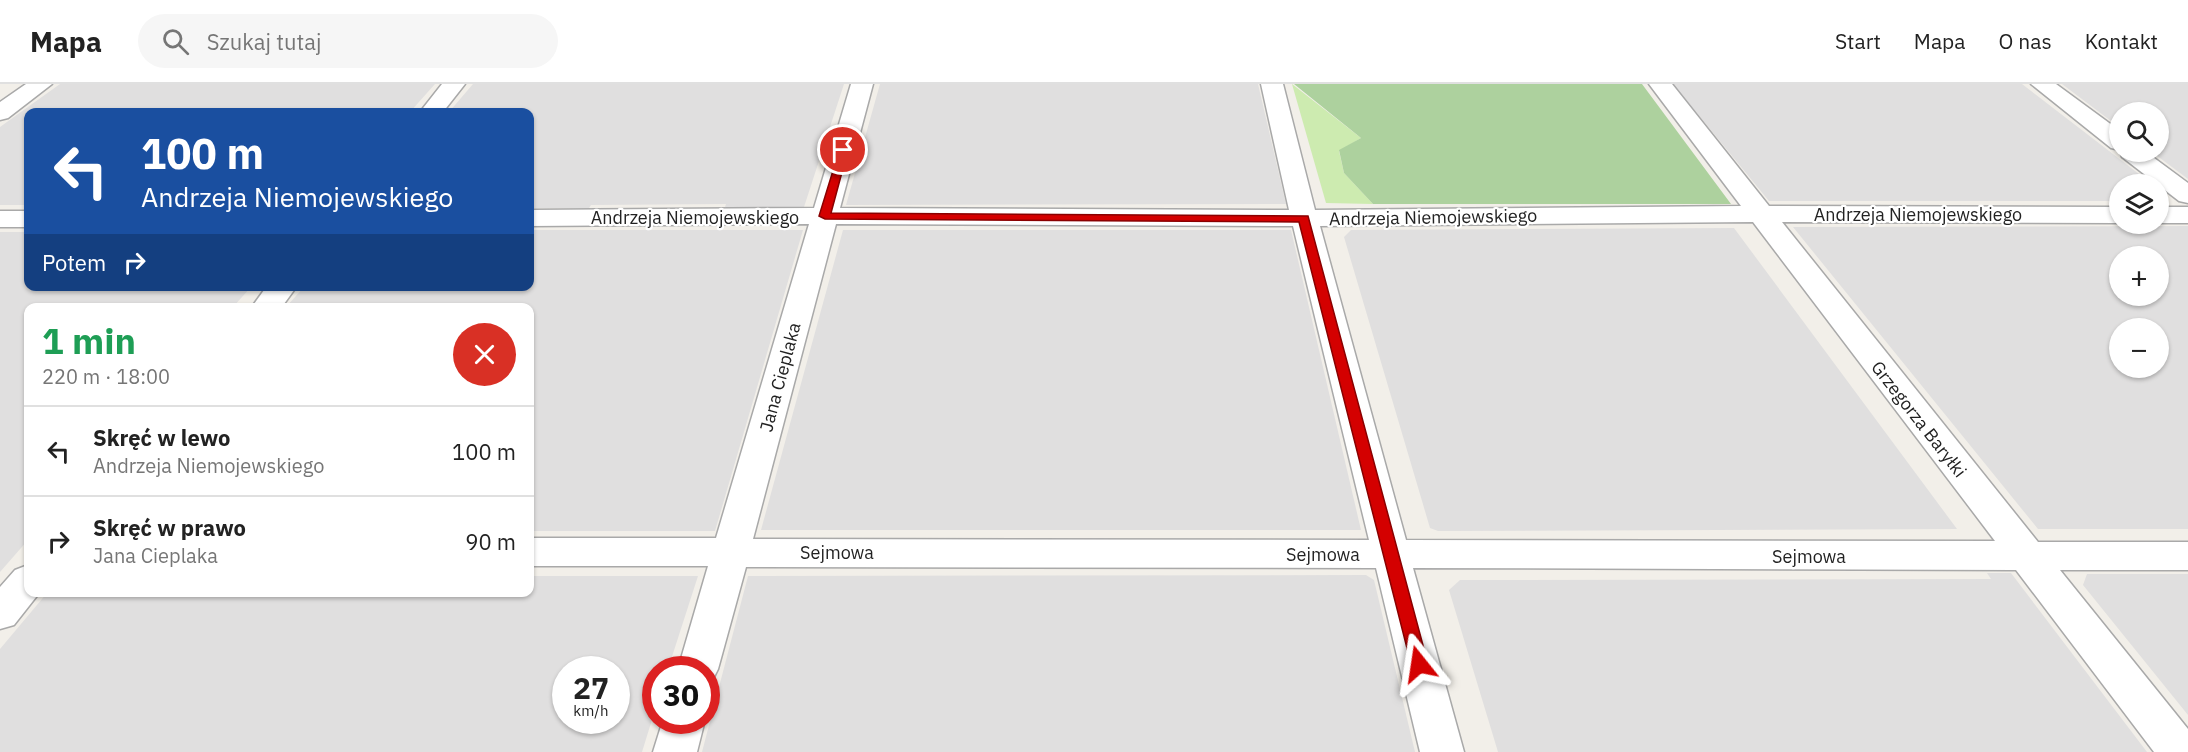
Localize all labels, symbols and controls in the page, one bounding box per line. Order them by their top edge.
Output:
search box [138,14,558,68]
text: Mapa [30,23,102,60]
icon: search [159,25,192,58]
text: Szukaj tutaj [207,27,321,56]
text: Start [1835,27,1881,55]
text: Mapa [1914,27,1966,55]
text: O nas [1999,27,2052,55]
text: Kontakt [2085,27,2158,55]
map controls [2109,102,2169,378]
button: search [2109,102,2169,162]
pin [817,124,868,175]
text: 100 m [141,126,264,181]
icon: left [42,132,120,210]
icon: arrive [826,133,859,166]
button: layers [2109,174,2169,234]
text: Andrzeja Niemojewskiego [141,179,453,214]
street label: Andrzeja Niemojewskiego [1814,203,2022,226]
street label: Andrzeja Niemojewskiego [1329,204,1537,230]
street label: Andrzeja Niemojewskiego [591,206,799,229]
icon: right [118,246,151,279]
button: + [2109,246,2169,306]
text: Potem [42,248,106,277]
text: 1 min [42,317,136,364]
button: − [2109,318,2169,378]
street label: Jana Cieplaka [754,319,806,434]
button: close [453,323,516,386]
street label: Grzegorza Baryłki [1866,356,1972,482]
text: 220 m · 18:00 [42,363,170,390]
text: Skręć w lewo [93,423,230,452]
icon: left [42,435,75,468]
text: 100 m [452,437,516,466]
text: Andrzeja Niemojewskiego [93,452,324,479]
text: Skręć w prawo [93,513,246,542]
icon: right [42,525,75,558]
text: 90 m [465,527,516,556]
street label: Sejmowa [800,541,874,564]
text: Jana Cieplaka [93,542,218,569]
street label: Sejmowa [1286,543,1360,566]
street label: Sejmowa [1772,545,1846,568]
position arrow [1387,632,1451,696]
speed limit sign: 30 [642,656,720,734]
text: 27 [573,668,609,707]
text: km/h [573,701,609,720]

